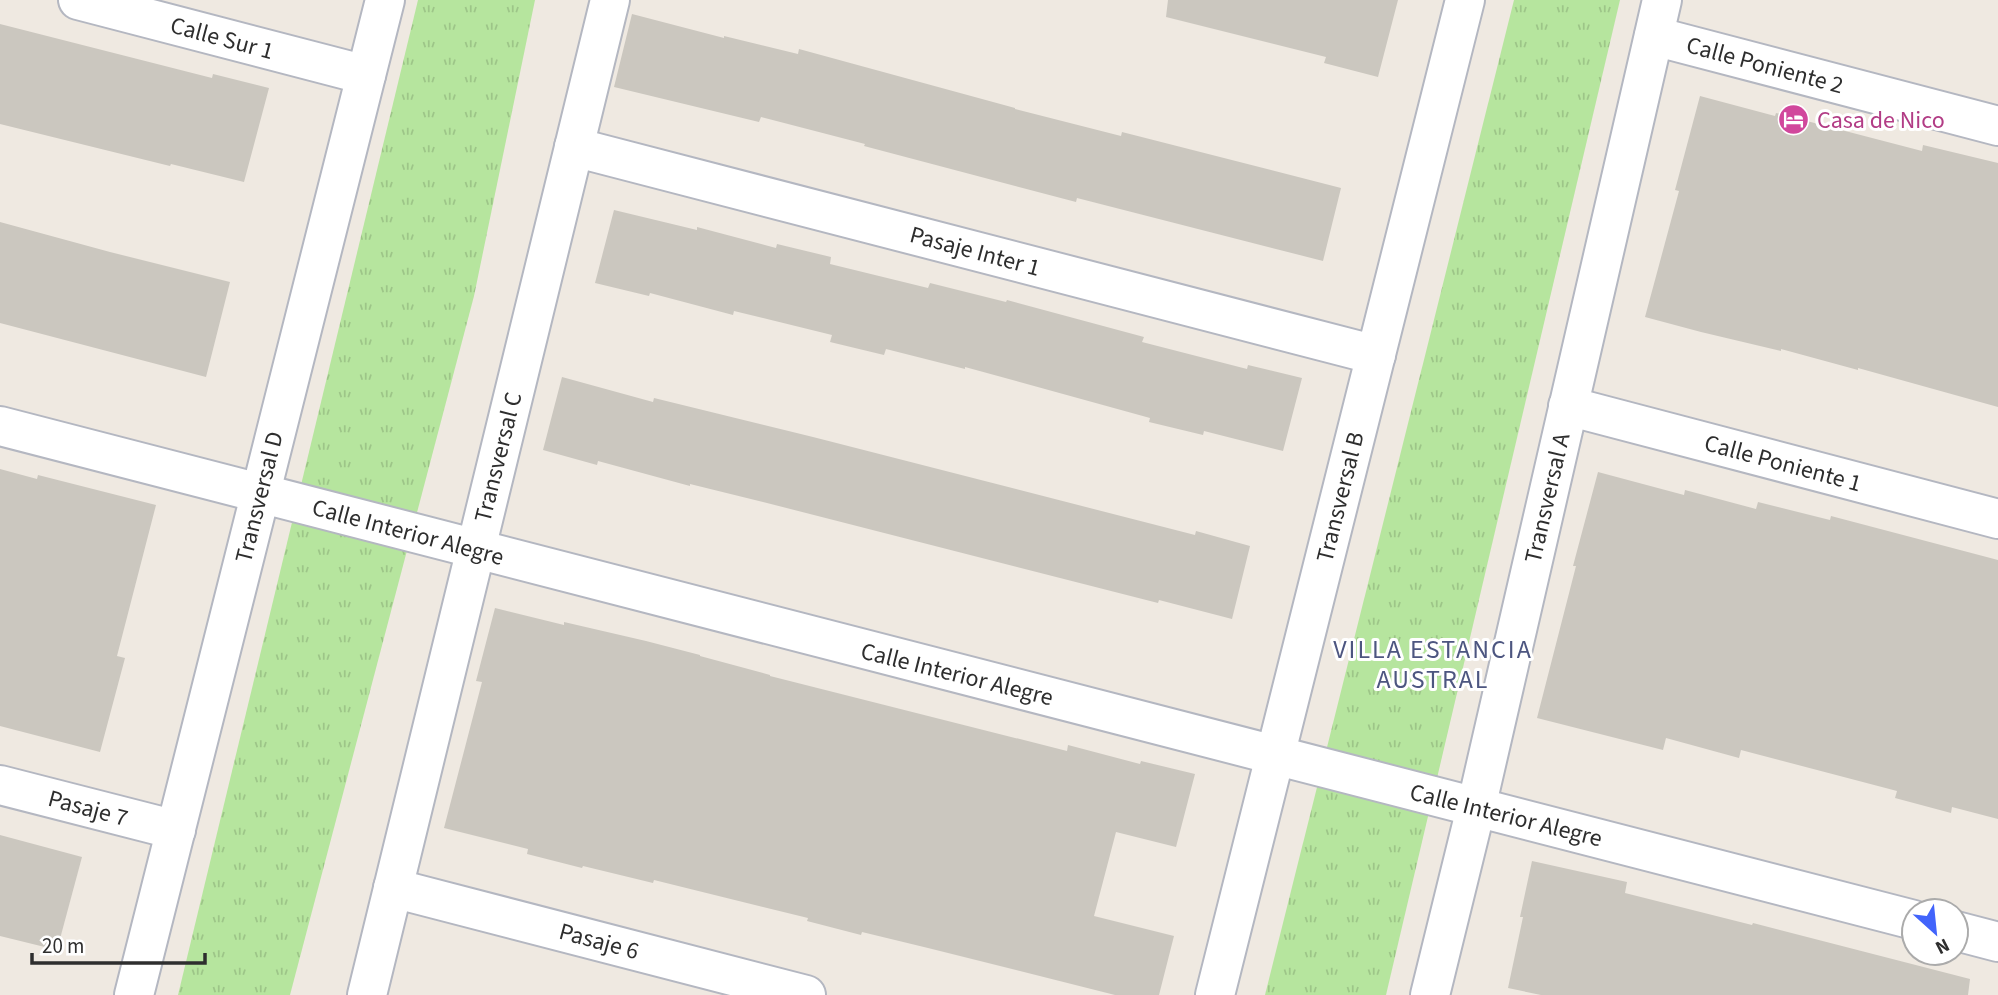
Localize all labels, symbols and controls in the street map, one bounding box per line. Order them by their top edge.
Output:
street label: Calle Sur 1 [166,8,277,69]
street label: Calle Poniente 2 [1682,28,1847,103]
hotel icon: Casa de Nico [1777,103,1811,137]
place label: Casa de Nico [1817,103,1945,138]
street label: Pasaje Inter 1 [906,217,1044,286]
street label: Transversal C [465,388,532,526]
street label: Calle Poniente 1 [1700,426,1865,501]
street label: Transversal D [226,428,293,566]
street label: Transversal B [1307,428,1374,566]
street label: Transversal A [1516,430,1579,566]
street label: Calle Interior Alegre [308,490,508,575]
district label: VILLA ESTANCIA AUSTRAL [1333,631,1533,698]
street label: Calle Interior Alegre [857,634,1057,715]
street label: Calle Interior Alegre [1406,775,1606,856]
street label: Pasaje 7 [44,781,132,836]
north arrow [1900,897,1970,967]
street label: Pasaje 6 [555,914,643,969]
scale bar [32,922,205,966]
text: 20 m [42,931,84,961]
text: N [1930,931,1954,961]

